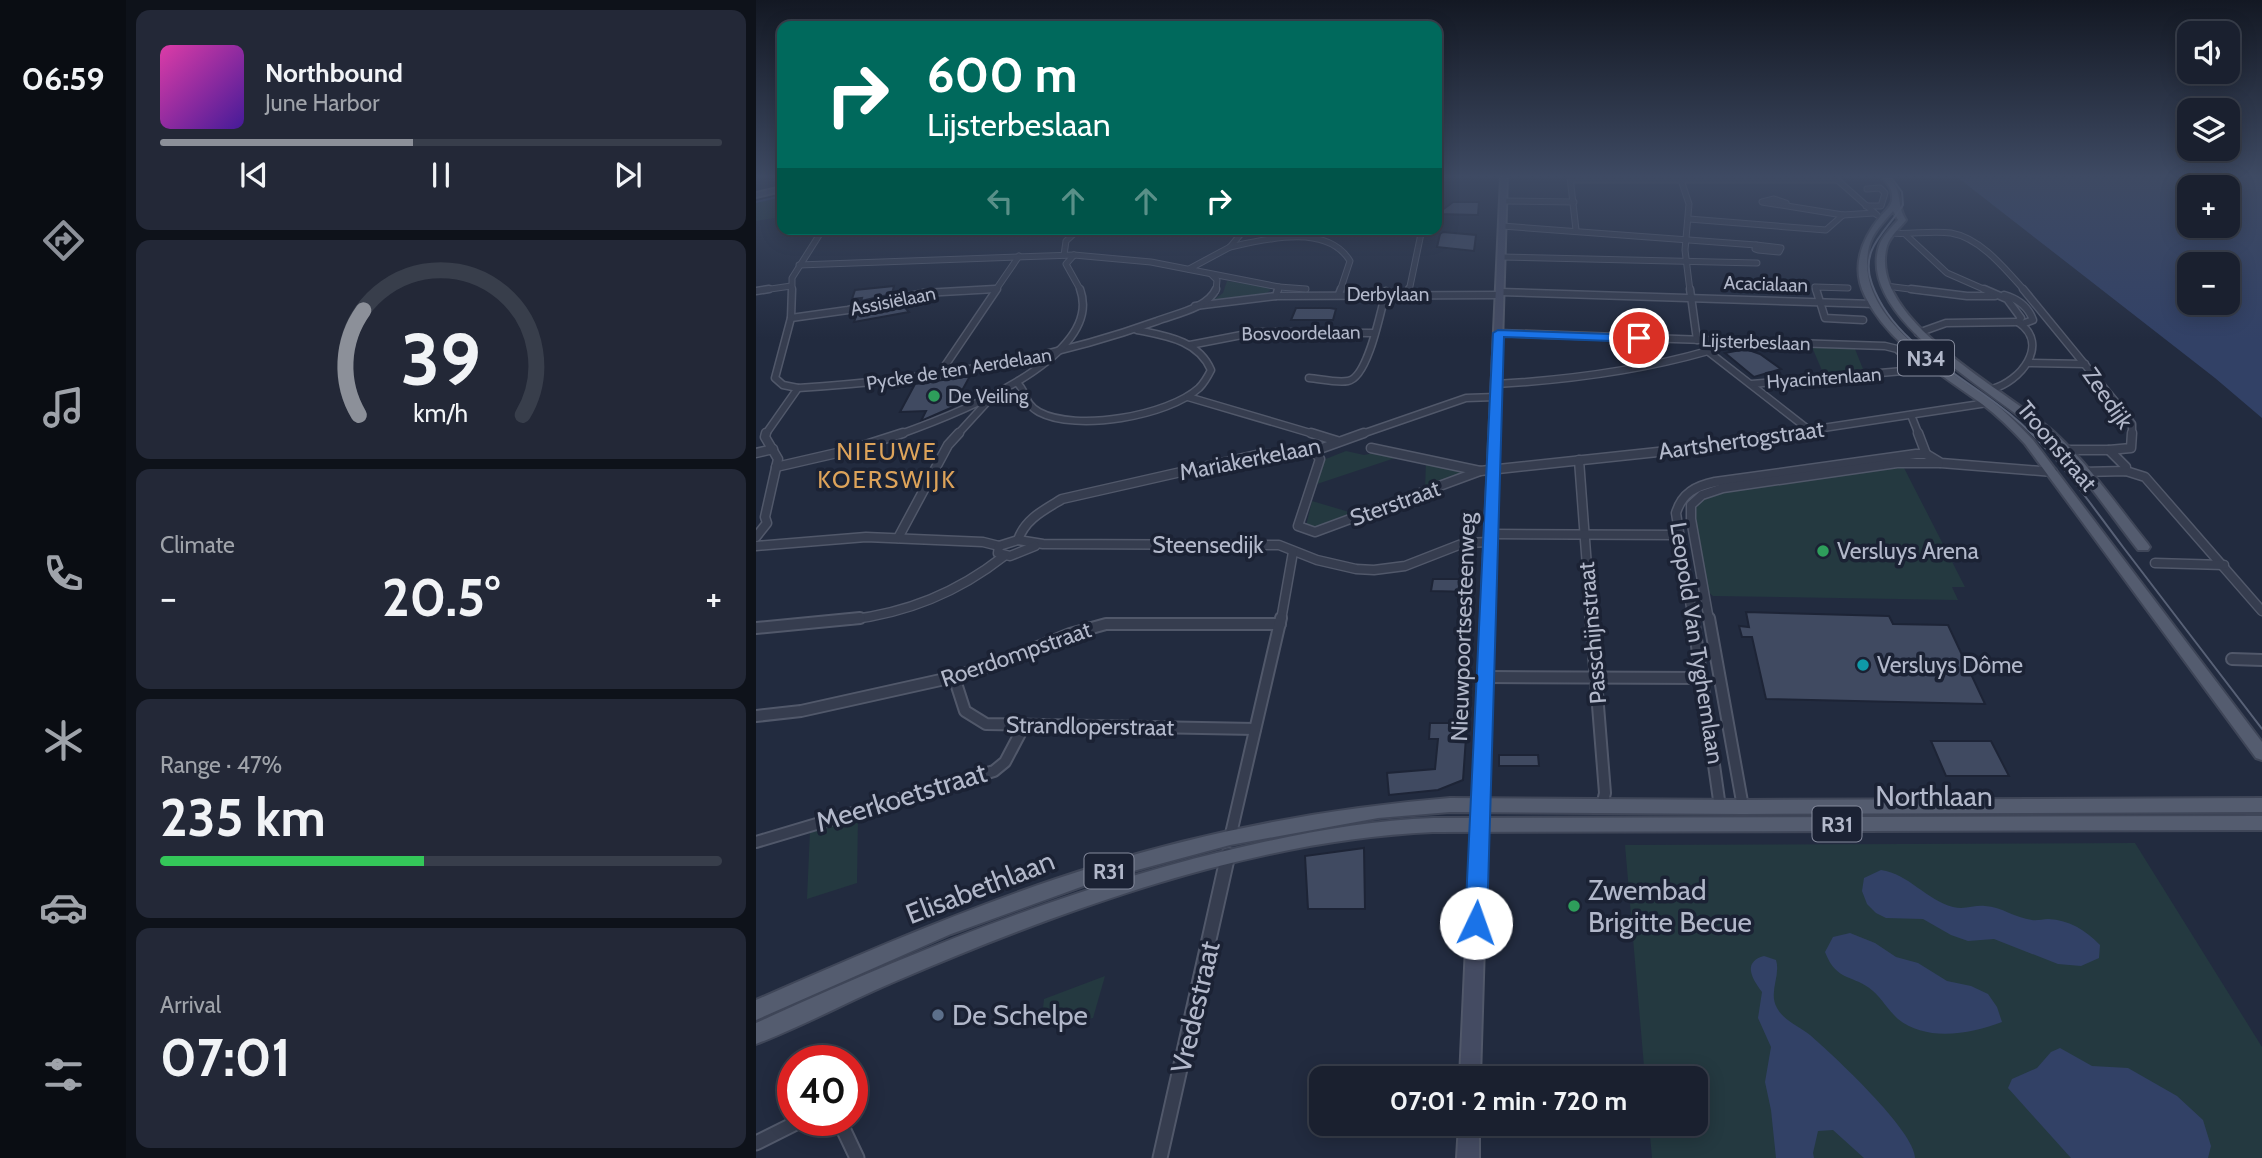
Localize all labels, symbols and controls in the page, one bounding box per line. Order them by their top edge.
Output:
map controls [2177,21,2240,315]
button: sound [2177,21,2240,84]
text: 600 m [927,45,1077,104]
icon: right [812,49,903,140]
text: Northbound [265,57,403,89]
text: 06:59 [22,59,104,98]
text: June Harbor [265,89,379,117]
button: layers [2177,98,2240,161]
text: Lijsterbeslaan [927,105,1111,144]
icon: previous [235,156,273,194]
icon: pause [422,156,460,194]
icon: next [609,156,647,194]
button: + [2177,175,2240,238]
icon: left [981,182,1019,220]
icon: ahead [1054,182,1092,220]
icon: ahead [1127,182,1165,220]
icon: right [1200,182,1238,220]
icon: directions [39,216,88,265]
button: − [2177,252,2240,315]
street label: Acacialaan [1723,271,1809,297]
street label: Assisiëlaan [848,281,938,321]
street label: Derbylaan [1347,283,1429,306]
pin [1609,308,1669,368]
text: 39 [401,316,481,404]
icon: arrive [1620,319,1658,357]
street label: Bosvoordelaan [1241,320,1361,346]
street label: Lijsterbeslaan [1701,329,1811,355]
road number: N34 [1898,340,1954,376]
street label: Pycke de ten Aerdelaan [865,343,1053,395]
street label: Zeedijk [2077,362,2139,435]
street label: Hyacintenlaan [1766,363,1882,393]
icon: music [39,383,88,432]
place label: De Veiling [948,385,1029,408]
marker: De Veiling [926,388,942,404]
street label: Troonstraat [2011,395,2103,497]
text: km/h [414,398,468,428]
street label: Aartshertogstraat [1656,414,1826,465]
street label: Mariakerkelaan [1177,432,1323,486]
district label: NIEUWE KOERSWIJK [817,437,957,494]
street label: Sterstraat [1346,474,1444,532]
street label: Nieuwpoortsesteenweg [1445,512,1481,742]
street label: Leopold Van Tyghemlaan [1664,520,1730,766]
text: Climate [160,531,235,559]
street label: Steensedijk [1152,531,1264,559]
place label: Versluys Arena [1837,537,1979,565]
marker: Versluys Arena [1815,543,1831,559]
icon: phone [39,549,88,598]
street label: Passchijnstraat [1572,561,1612,705]
text: 20.5° [382,566,500,629]
text: − [160,574,177,621]
text: + [705,574,722,621]
street label: Roerdompstraat [937,615,1095,693]
place label: Versluys Dôme [1877,651,2023,679]
marker: Versluys Dôme [1855,657,1871,673]
street label: Strandloperstraat [1006,711,1175,741]
icon: climate [39,716,88,765]
text: Range · 47% [160,751,282,779]
street label: Meerkoetstraat [812,755,990,839]
street label: Northlaan [1875,779,1993,813]
text: 235 km [160,786,326,849]
road number: R31 [1812,806,1862,842]
street label: Elisabethlaan [901,843,1059,931]
road number: R31 [1084,854,1134,888]
place label: Zwembad Brigitte Becue [1588,873,1752,939]
icon: car [39,883,88,932]
position arrow [1439,886,1513,960]
marker: Zwembad Brigitte Becue [1566,898,1582,914]
street label: Vredestraat [1163,938,1227,1076]
text: Arrival [160,991,221,1019]
place label: De Schelpe [952,998,1088,1032]
marker: De Schelpe [930,1007,946,1023]
text: 07:01 [160,1026,291,1089]
speed limit sign: 40 [777,1045,868,1136]
icon: filters [39,1050,88,1099]
text: 07:01 · 2 min · 720 m [1390,1085,1627,1117]

